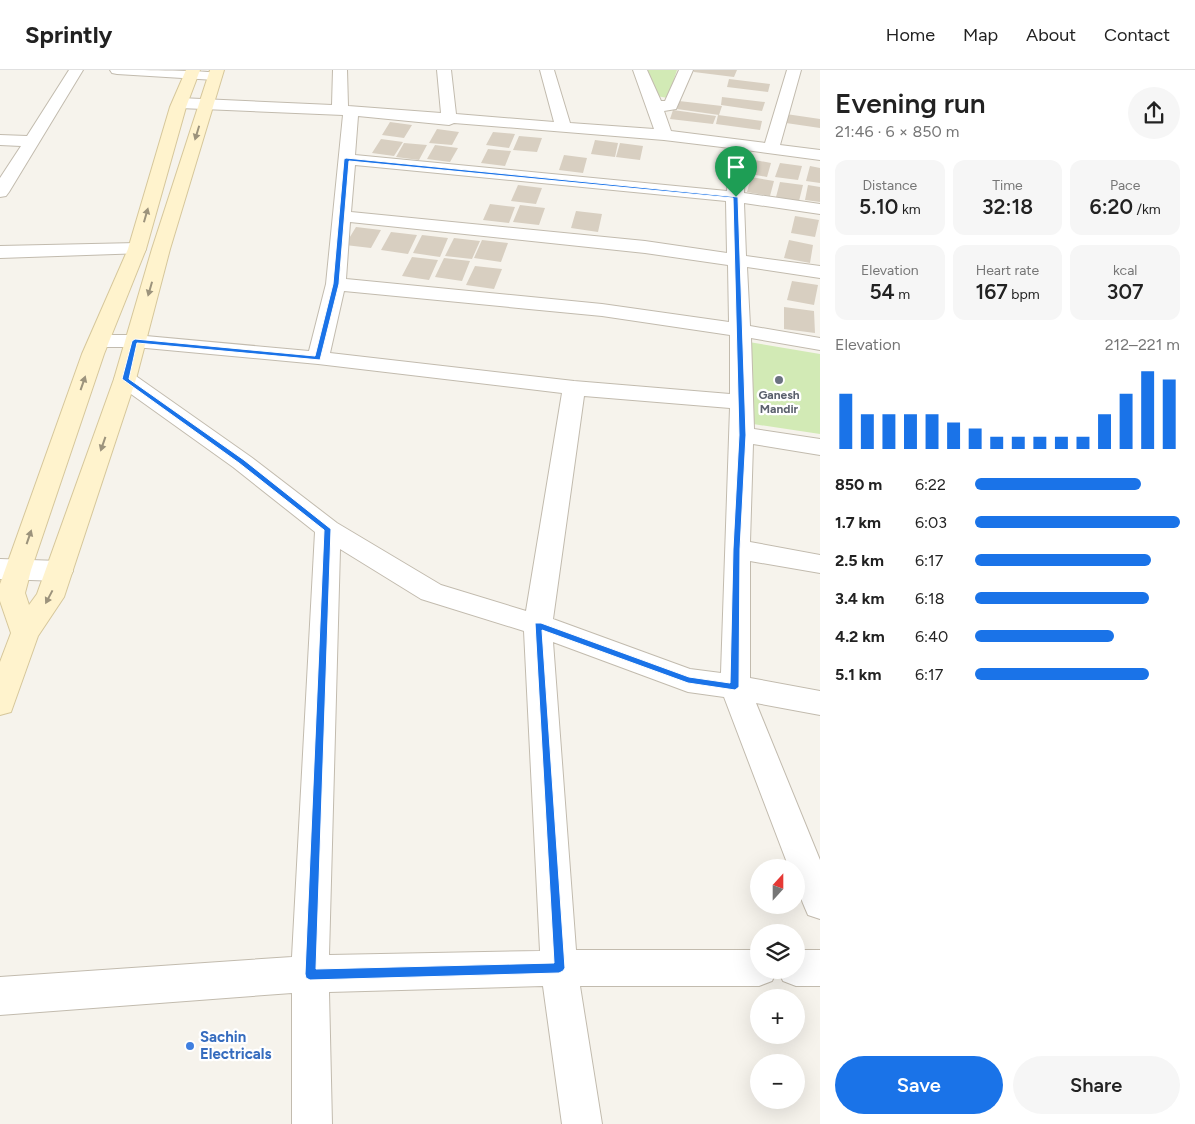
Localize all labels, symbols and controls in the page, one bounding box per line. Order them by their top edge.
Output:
text: Sprintly [25,20,112,49]
text: Home [886,24,935,46]
text: Map [963,24,998,46]
text: About [1026,24,1076,46]
text: Contact [1104,24,1170,46]
text: Evening run [835,86,986,120]
button: share [1128,87,1180,139]
text: 21:46 · 6 × 850 m [835,122,959,141]
one-way arrow [193,126,201,141]
pin [715,146,757,197]
icon: arrive [722,153,750,181]
text: Distance [862,177,917,194]
text: Time [992,177,1023,194]
text: Pace [1110,177,1140,194]
text: 5.10 [859,194,898,219]
text: 32:18 [982,194,1033,219]
text: 6:20 [1090,194,1133,219]
text: km [898,201,921,218]
text: /km [1133,201,1161,218]
one-way arrow [143,208,151,223]
text: Elevation [861,262,919,279]
text: Heart rate [976,262,1039,279]
text: kcal [1113,262,1137,279]
text: 54 [869,279,895,304]
text: 167 [975,279,1008,304]
text: 307 [1107,279,1143,304]
one-way arrow [145,281,153,296]
text: m [895,286,910,303]
text: bpm [1008,286,1040,303]
text: Elevation [835,335,901,354]
text: 212–221 m [1105,335,1180,354]
marker: Ganesh Mandir [773,374,785,386]
one-way arrow [80,376,87,391]
place label: Ganesh Mandir [758,388,800,416]
one-way arrow [99,437,107,452]
text: 850 m [835,475,882,494]
text: 6:22 [915,475,946,494]
text: 1.7 km [835,513,881,532]
text: 6:03 [915,513,947,532]
one-way arrow [25,529,33,544]
text: 2.5 km [835,551,884,570]
text: 6:17 [915,551,943,570]
text: 3.4 km [835,589,884,608]
text: 6:18 [915,589,945,608]
one-way arrow [45,590,53,605]
text: 4.2 km [835,627,885,646]
text: 6:40 [915,627,948,646]
text: 5.1 km [835,665,881,684]
text: 6:17 [915,665,943,684]
north arrow [750,859,805,914]
map controls [750,859,805,1109]
button: layers [750,924,805,979]
button: + [750,989,805,1044]
place label: Sachin Electricals [200,1028,272,1063]
marker: Sachin Electricals [184,1040,196,1052]
button: − [750,1054,805,1109]
button: Save [835,1056,1003,1114]
button: Share [1013,1056,1180,1114]

